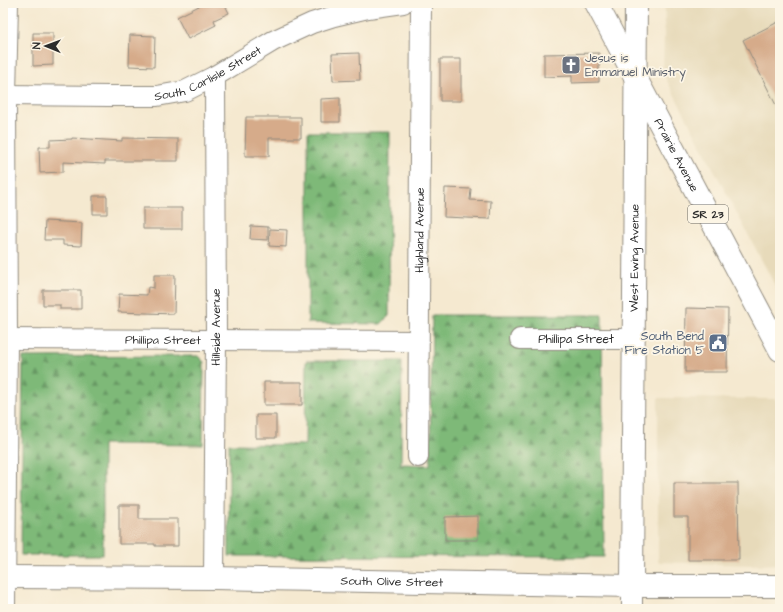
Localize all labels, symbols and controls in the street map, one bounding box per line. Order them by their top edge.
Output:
north arrow [26,26,66,66]
street label: South Carlisle Street [153,41,265,105]
text: N [29,42,44,49]
place label: Jesus is Emmanuel Ministry [585,50,686,82]
church icon: Jesus is Emmanuel Ministry [560,54,582,76]
street label: Prairie Avenue [650,115,703,195]
street label: Highland Avenue [411,187,429,273]
street label: West Ewing Avenue [625,203,644,312]
road number: SR 23 [688,205,728,223]
street label: Hillside Avenue [207,288,225,366]
place label: South Bend Fire Station 5 [625,328,704,359]
street label: Phillipa Street [125,331,201,348]
street label: Phillipa Street [538,331,614,348]
public building icon: South Bend Fire Station 5 [707,332,729,354]
street label: South Olive Street [341,572,444,591]

